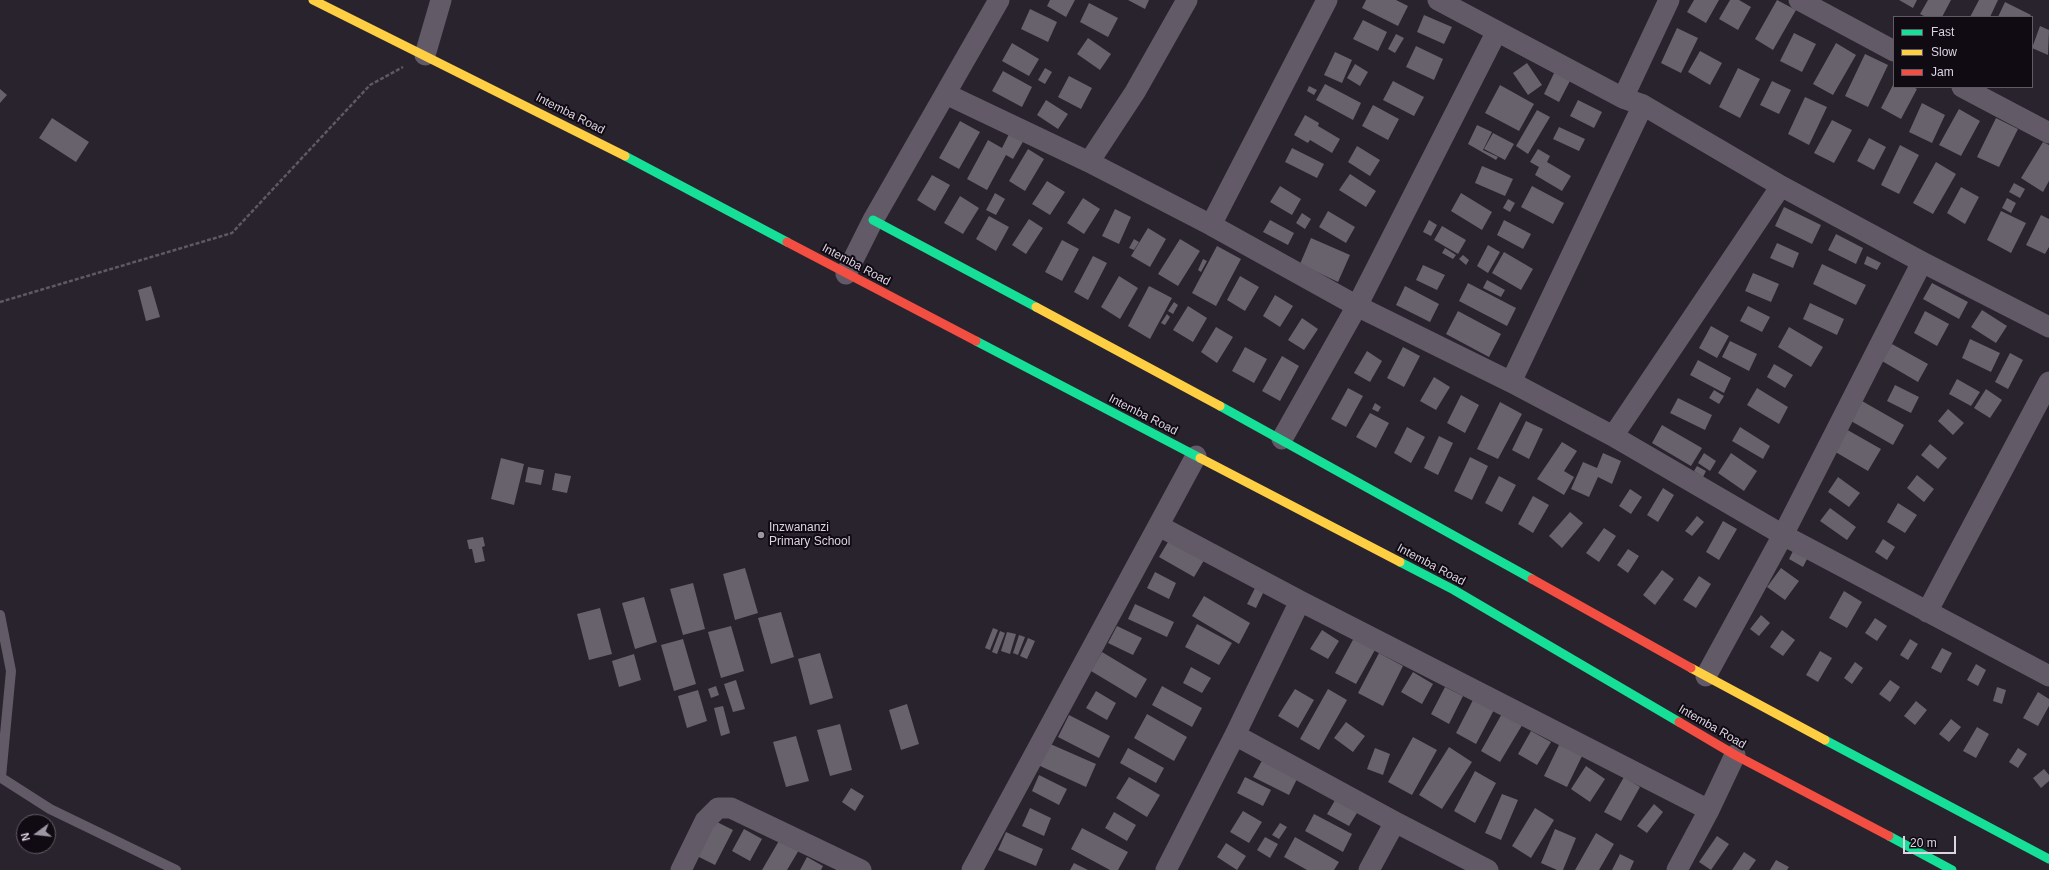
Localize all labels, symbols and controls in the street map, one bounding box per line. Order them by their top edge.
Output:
legend [1893,16,2033,88]
text: Fast [1931,25,1954,39]
text: Slow [1931,45,1957,59]
text: Jam [1931,65,1954,79]
street label: Intemba Road [533,90,607,138]
street label: Intemba Road [819,241,893,289]
street label: Intemba Road [1106,391,1180,439]
place label: Inzwananzi Primary School [769,521,850,549]
marker: Inzwananzi Primary School [756,530,766,540]
street label: Intemba Road [1394,541,1468,589]
street label: Intemba Road [1676,702,1748,752]
north arrow [16,814,56,854]
scale bar [1905,828,1958,854]
text: N [19,831,32,842]
text: 20 m [1910,836,1937,850]

